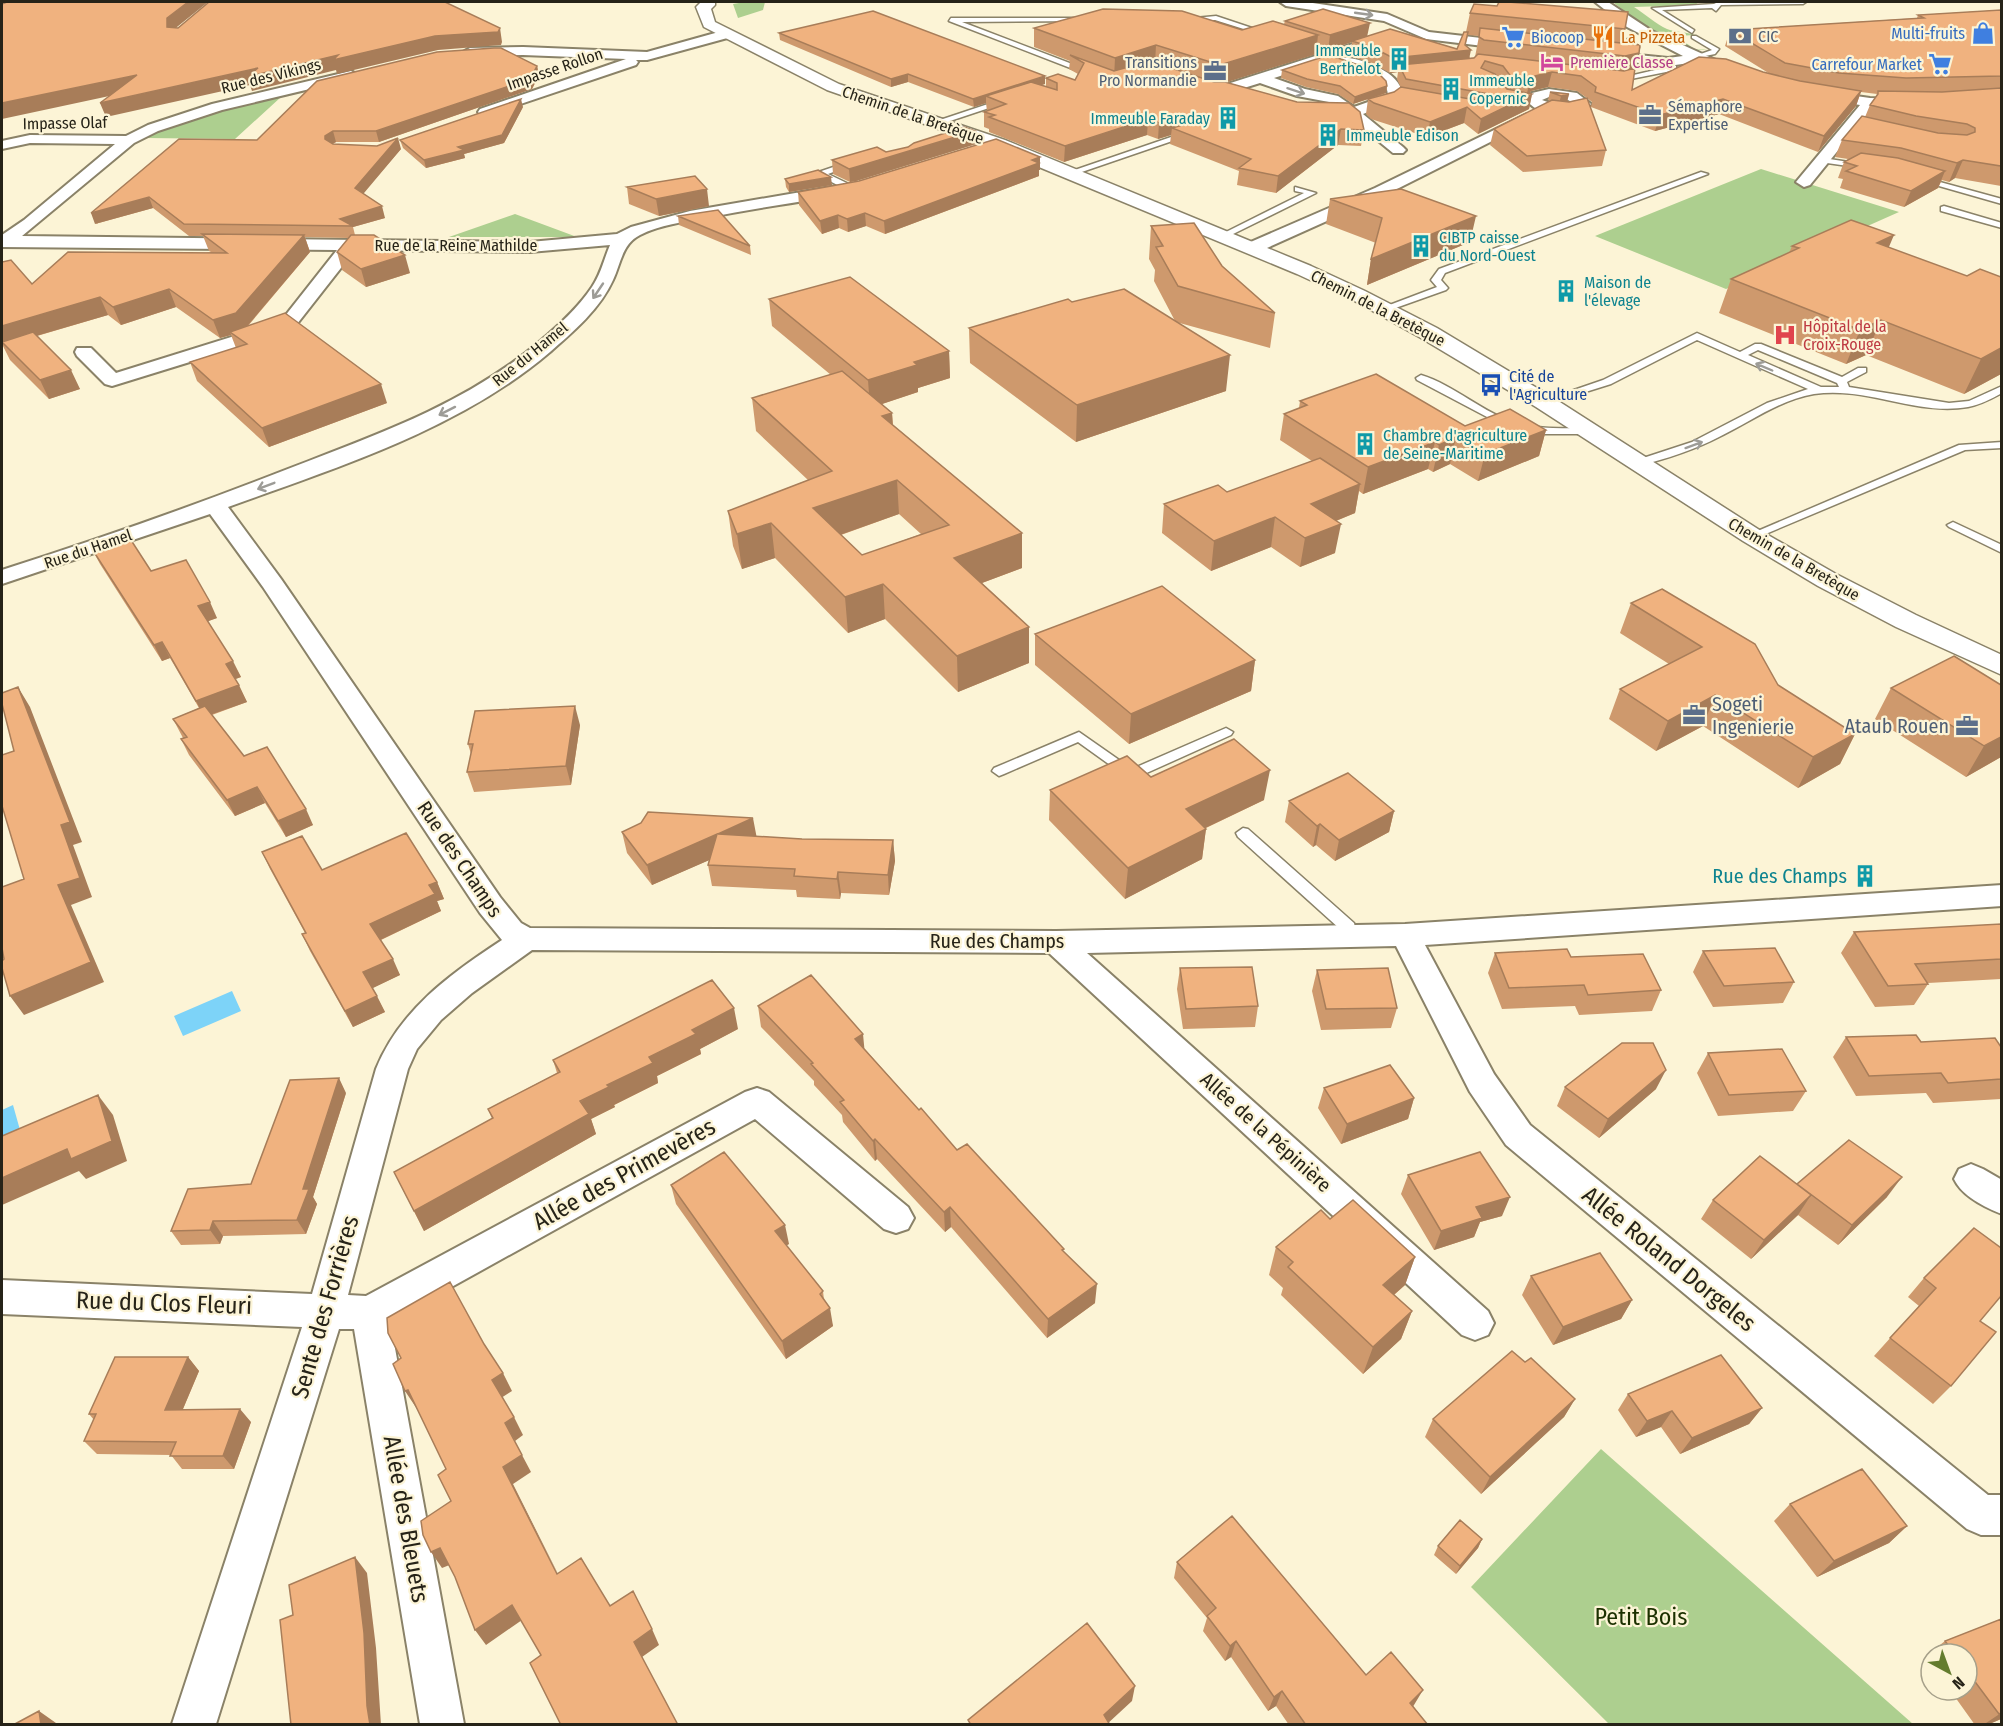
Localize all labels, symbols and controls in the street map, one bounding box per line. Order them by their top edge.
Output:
one-way arrow [1353,9,1373,20]
shop icon: Multi-fruits [1970,20,1996,46]
bank icon: CIC [1727,23,1753,49]
supermarket icon: Biocoop [1500,24,1526,50]
restaurant icon: La Pizzeta [1590,24,1616,50]
place label: Multi-fruits [1891,24,1965,43]
place label: CIC [1758,27,1778,46]
place label: Biocoop [1531,28,1584,47]
place label: La Pizzeta [1621,28,1686,47]
place label: Immeuble Berthelot [1315,41,1382,78]
street label: Impasse Rollon [505,44,605,94]
building icon: Immeuble Berthelot [1386,46,1412,72]
hotel icon: Première Classe [1539,49,1565,75]
supermarket icon: Carrefour Market [1927,51,1953,77]
place label: Transitions Pro Normandie [1099,53,1197,90]
place label: Première Classe [1570,53,1673,72]
street label: Rue des Vikings [219,54,323,98]
place label: Carrefour Market [1811,55,1923,74]
office icon: Transitions Pro Normandie [1202,58,1228,84]
place label: Immeuble Copernic [1469,71,1535,108]
building icon: Immeuble Copernic [1438,76,1464,102]
street label: Chemin de la Bretèque [840,82,986,148]
one-way arrow [1286,86,1305,97]
place label: Sémaphore Expertise [1668,97,1742,134]
office icon: Sémaphore Expertise [1637,102,1663,128]
building icon: Immeuble Faraday [1215,105,1241,131]
place label: Immeuble Faraday [1090,109,1211,128]
street label: Impasse Olaf [22,113,109,133]
building icon: Immeuble Edison [1315,122,1341,148]
place label: Immeuble Edison [1346,126,1459,145]
place label: CIBTP caisse du Nord-Ouest [1439,228,1537,265]
building icon: CIBTP caisse du Nord-Ouest [1408,233,1434,259]
street label: Rue de la Reine Mathilde [375,236,537,255]
street label: Chemin de la Bretèque [1308,266,1448,350]
place label: Maison de l'élevage [1584,273,1651,310]
building icon: Maison de l'élevage [1553,278,1579,304]
one-way arrow [592,282,604,299]
place label: Hôpital de la Croix-Rouge [1803,317,1887,354]
street label: Rue du Hamel [488,318,572,390]
hospital icon: Hôpital de la Croix-Rouge [1772,322,1798,348]
one-way arrow [1756,361,1774,372]
place label: Cité de l'Agriculture [1509,367,1587,404]
bus stop icon: Cité de l'Agriculture [1478,372,1504,398]
one-way arrow [438,406,456,417]
place label: Chambre d'agriculture de Seine-Maritime [1383,426,1527,463]
building icon: Chambre d'agriculture de Seine-Maritime [1352,431,1378,457]
one-way arrow [1684,438,1703,449]
one-way arrow [258,481,276,492]
street label: Chemin de la Bretèque [1725,514,1863,604]
street label: Rue du Hamel [42,525,134,573]
place label: Sogeti Ingenierie [1712,692,1794,739]
office icon: Sogeti Ingenierie [1681,702,1707,728]
office icon: Ataub Rouen [1954,713,1980,739]
place label: Ataub Rouen [1844,714,1949,738]
street label: Rue des Champs [412,796,508,922]
building icon: Rue des Champs [1852,863,1878,889]
place label: Rue des Champs [1712,864,1847,888]
street label: Rue des Champs [930,929,1064,953]
street label: Allée de la Pépinière [1196,1067,1336,1197]
street label: Allée des Primevères [528,1112,720,1236]
street label: Allée Roland Dorgeles [1577,1181,1761,1337]
street label: Sente des Forrières [286,1212,364,1402]
street label: Rue du Clos Fleuri [75,1286,253,1320]
street label: Allée des Bleuets [378,1433,434,1605]
park label: Petit Bois [1594,1603,1688,1631]
north arrow [1919,1642,1979,1702]
text: N [1949,1673,1968,1693]

